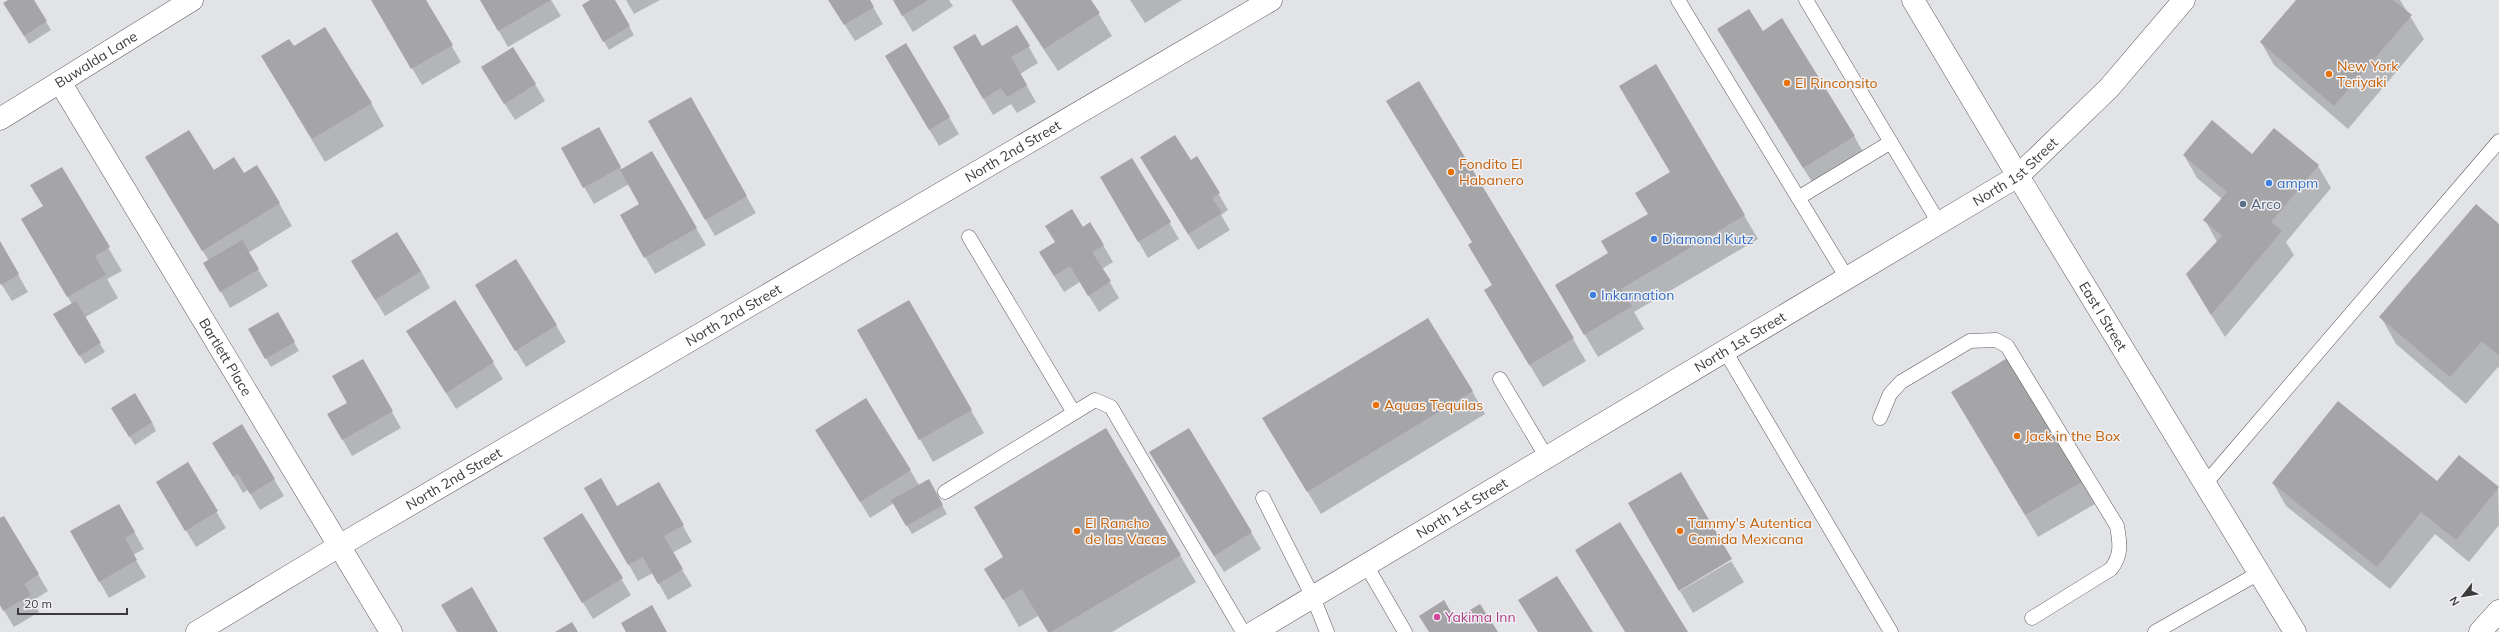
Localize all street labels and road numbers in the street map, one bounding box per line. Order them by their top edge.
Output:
street label: Buwalda Lane [51,27,141,92]
street label: North 2nd Street [962,116,1064,186]
street label: North 1st Street [1969,133,2062,210]
street label: East I Street [2075,278,2131,354]
street label: North 2nd Street [682,280,785,350]
street label: North 1st Street [1691,308,1789,376]
street label: Bartlett Place [195,315,256,399]
street label: North 2nd Street [403,444,505,514]
street label: North 1st Street [1413,474,1511,542]

